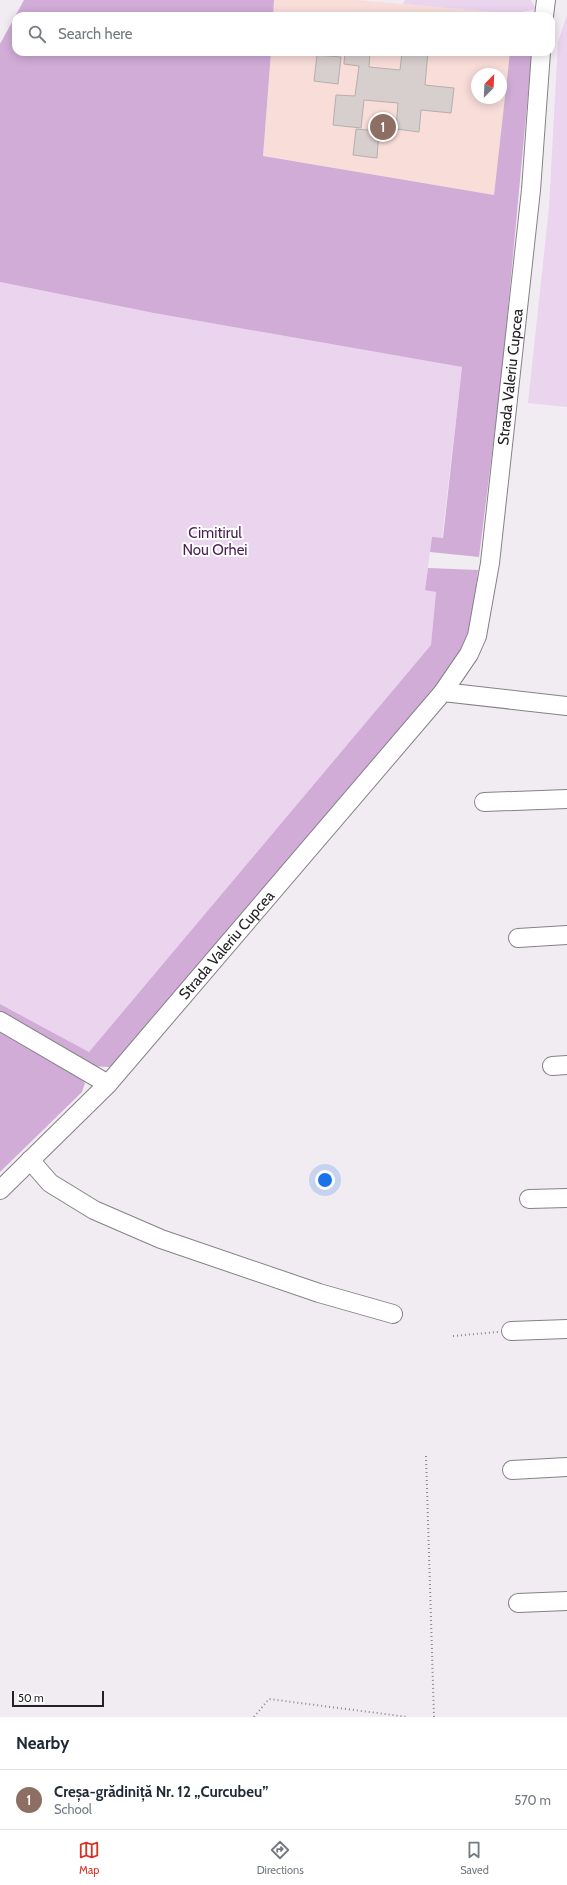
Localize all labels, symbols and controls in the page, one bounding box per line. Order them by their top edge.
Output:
search box [12,12,555,56]
icon: search [26,23,48,45]
text: Search here [58,25,133,43]
north arrow [471,68,507,104]
pin: 1 [370,112,396,142]
street label: Strada Valeriu Cupcea [494,307,527,446]
park label: Cimitirul Nou Orhei [182,524,248,559]
street label: Strada Valeriu Cupcea [175,886,279,1003]
your location [315,1170,335,1190]
scale bar [12,1689,104,1708]
text: 50 m [18,1691,44,1705]
text: Nearby [16,1733,69,1753]
text: Creșa-grădiniță Nr. 12 „Curcubeu” [54,1783,268,1801]
text: 1 [27,1792,31,1808]
text: 570 m [514,1792,551,1808]
text: School [54,1801,92,1817]
tab: Map [78,1839,100,1877]
tab: Directions [257,1839,304,1877]
tab: Saved [460,1839,489,1877]

